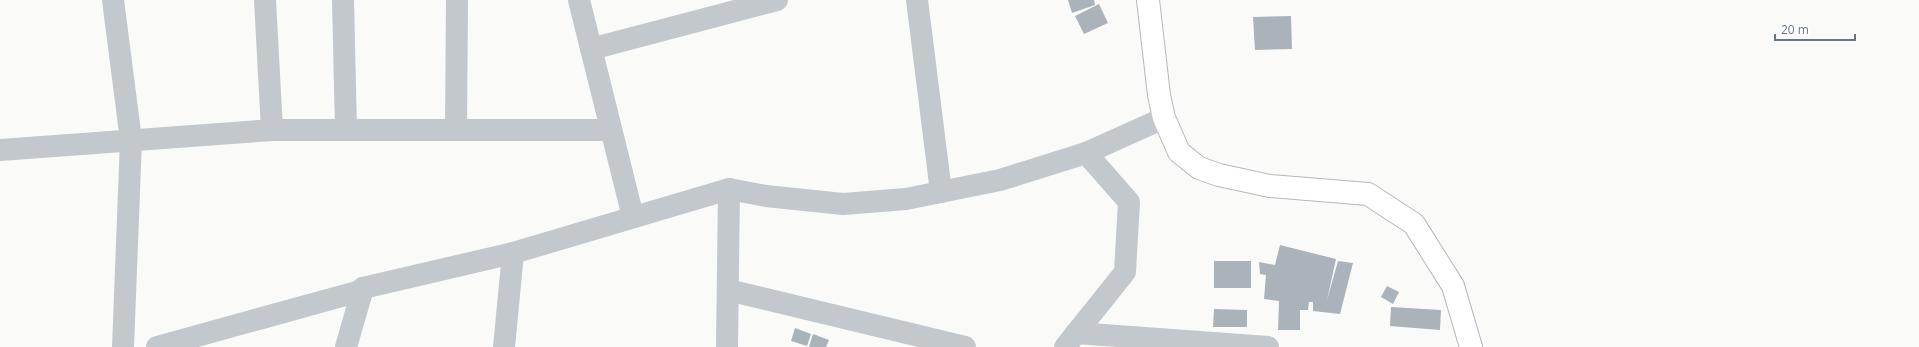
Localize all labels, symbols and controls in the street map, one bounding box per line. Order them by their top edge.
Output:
scale bar [1775,16,1855,42]
text: 20 m [1781,21,1809,38]

